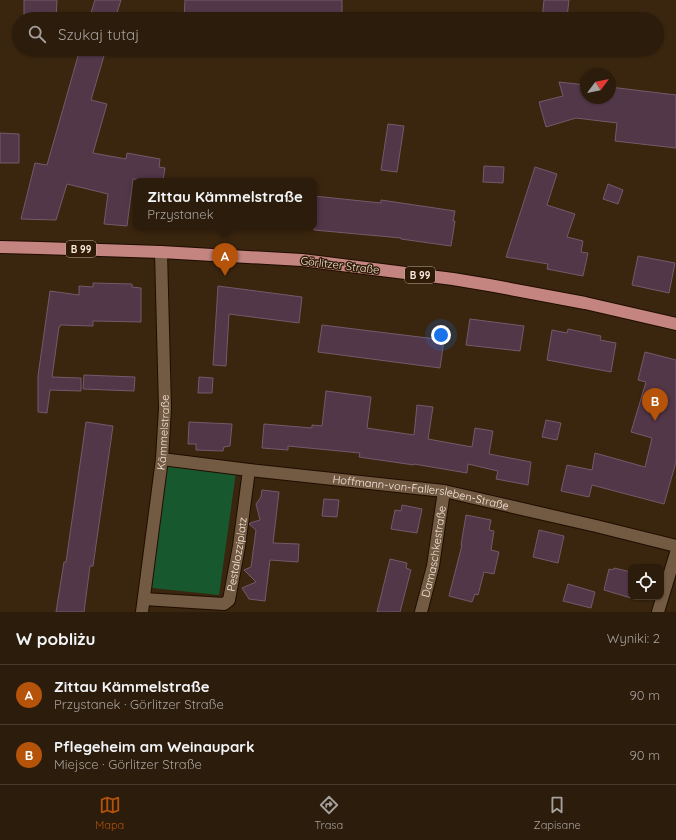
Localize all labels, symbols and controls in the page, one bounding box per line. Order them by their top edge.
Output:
search box [12,12,664,56]
icon: search [26,23,48,45]
text: Szukaj tutaj [58,25,139,44]
north arrow [580,68,616,104]
popup [133,178,317,230]
text: Zittau Kämmelstraße [147,187,303,206]
text: Przystanek [147,206,214,222]
road number: B 99 [66,241,96,257]
pin: A [212,243,238,276]
street label: Görlitzer Straße [300,253,380,277]
road number: B 99 [405,267,435,283]
your location [431,325,451,345]
pin: B [642,388,668,421]
street label: Kämmelstraße [154,394,172,471]
street label: Hoffmann-von-Fallersleben-Straße [332,472,510,513]
street label: Damaschkestraße [418,505,449,599]
street label: Pestalozziplatz [224,516,250,592]
map controls [628,564,664,600]
button: locate [628,564,664,600]
text: W pobliżu [16,628,96,649]
text: Wyniki: 2 [607,630,660,646]
text: Zittau Kämmelstraße [54,677,210,696]
text: A [25,687,33,703]
text: 90 m [630,687,660,703]
text: Przystanek · Görlitzer Straße [54,696,224,712]
text: Pflegeheim am Weinaupark [54,737,254,756]
text: B [25,747,33,763]
text: 90 m [630,747,660,763]
text: Miejsce · Görlitzer Straße [54,756,202,772]
tab: Mapa [95,794,124,832]
tab: Trasa [315,794,343,832]
tab: Zapisane [534,794,581,832]

